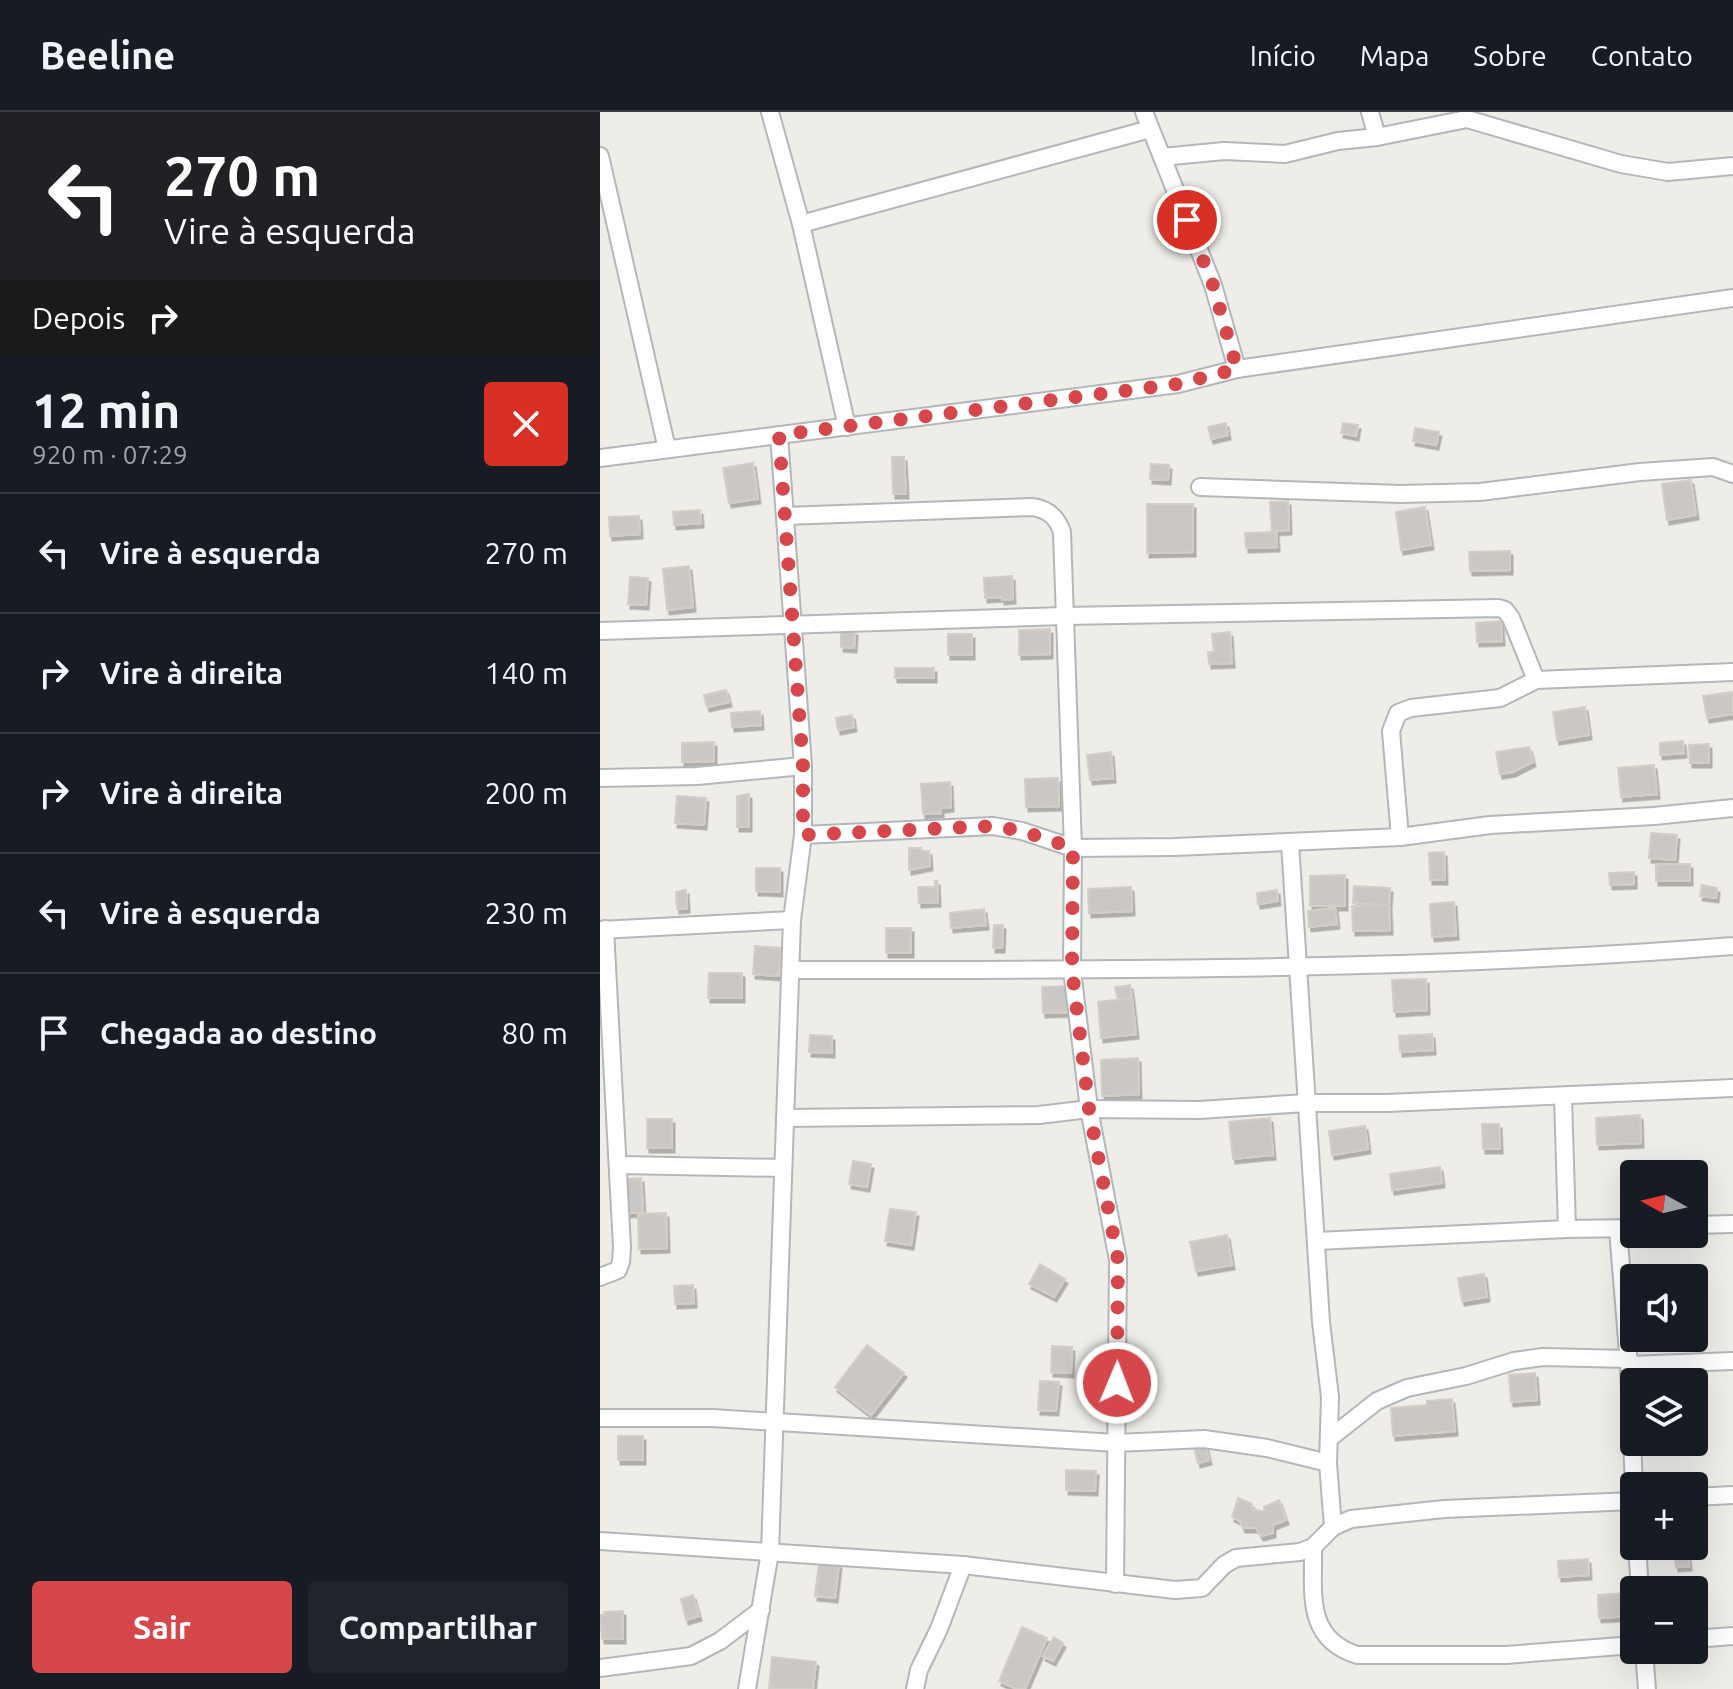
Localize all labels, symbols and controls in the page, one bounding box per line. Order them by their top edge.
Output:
text: Beeline [40,34,175,76]
text: Início [1250,40,1316,71]
text: Mapa [1360,40,1429,71]
text: Sobre [1473,40,1547,71]
text: Contato [1591,40,1693,71]
icon: left [32,144,136,248]
text: 270 m [164,144,320,207]
pin [1153,186,1221,254]
icon: arrive [1165,198,1209,242]
text: Vire à esquerda [164,210,415,251]
icon: right [141,296,185,340]
text: Depois [32,301,125,335]
button: close [484,382,568,466]
text: 12 min [32,383,180,437]
text: 920 m · 07:29 [32,440,188,469]
icon: left [32,531,76,575]
text: Vire à esquerda [100,536,321,570]
text: 270 m [484,536,568,570]
icon: right [32,651,76,695]
text: Vire à direita [100,656,283,690]
text: 140 m [484,656,568,690]
icon: right [32,771,76,815]
text: Vire à direita [100,776,283,810]
text: 200 m [484,776,568,810]
icon: left [32,891,76,935]
text: Vire à esquerda [100,896,321,930]
text: 230 m [484,896,568,930]
icon: arrive [32,1011,76,1055]
text: Chegada ao destino [100,1016,377,1050]
text: 80 m [501,1016,568,1050]
north arrow [1620,1160,1708,1248]
map controls [1620,1160,1708,1664]
button: sound [1620,1264,1708,1352]
position arrow [1075,1341,1159,1425]
button: layers [1620,1368,1708,1456]
button: + [1620,1472,1708,1560]
button: − [1620,1576,1708,1664]
button: Sair [32,1581,292,1673]
button: Compartilhar [308,1581,568,1673]

